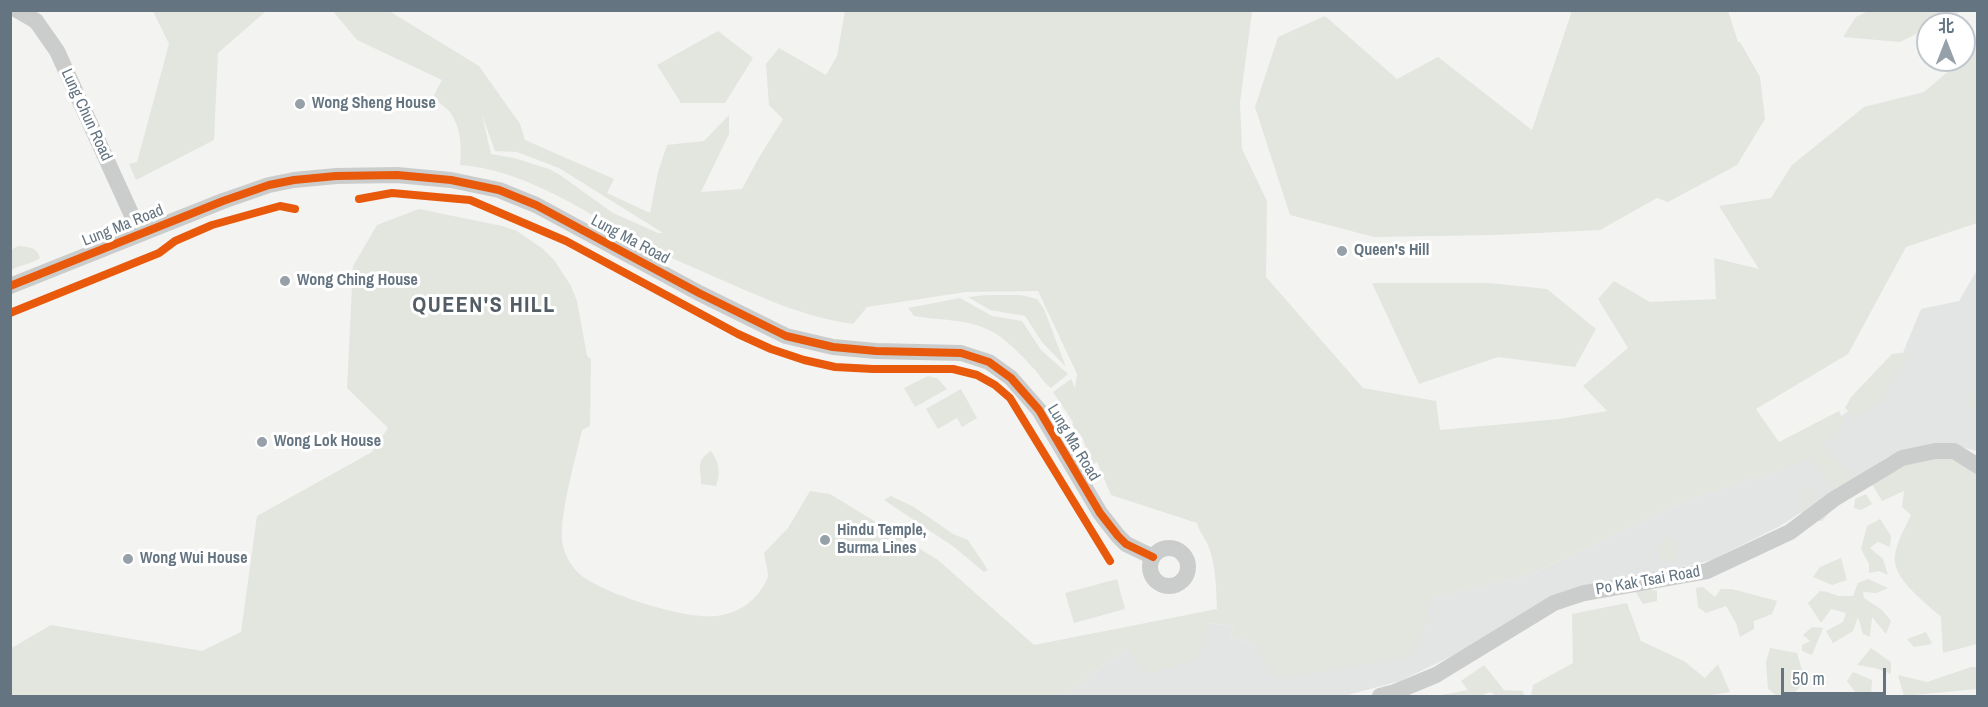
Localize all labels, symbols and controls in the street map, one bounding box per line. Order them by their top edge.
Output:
north arrow [1916,12,1976,72]
text: 北 [1938,15,1954,37]
street label: Lung Chun Road [56,66,116,164]
place label: Wong Sheng House [312,94,436,114]
marker: Wong Sheng House [293,97,307,111]
street label: Lung Ma Road [80,201,166,251]
street label: Lung Ma Road [587,211,673,269]
place label: Queen's Hill [1354,241,1429,261]
marker: Queen's Hill [1335,244,1349,258]
place label: Wong Ching House [297,271,418,291]
marker: Wong Ching House [278,274,292,288]
district label: QUEEN'S HILL [412,293,556,319]
street label: Lung Ma Road [1043,401,1103,485]
place label: Wong Lok House [274,432,381,452]
marker: Wong Lok House [255,435,269,449]
place label: Hindu Temple, Burma Lines [837,521,926,559]
marker: Hindu Temple, Burma Lines [818,533,832,547]
place label: Wong Wui House [140,549,247,569]
marker: Wong Wui House [121,552,135,566]
street label: Po Kak Tsai Road [1594,562,1702,600]
scale bar [1784,656,1889,694]
text: 50 m [1792,666,1825,691]

